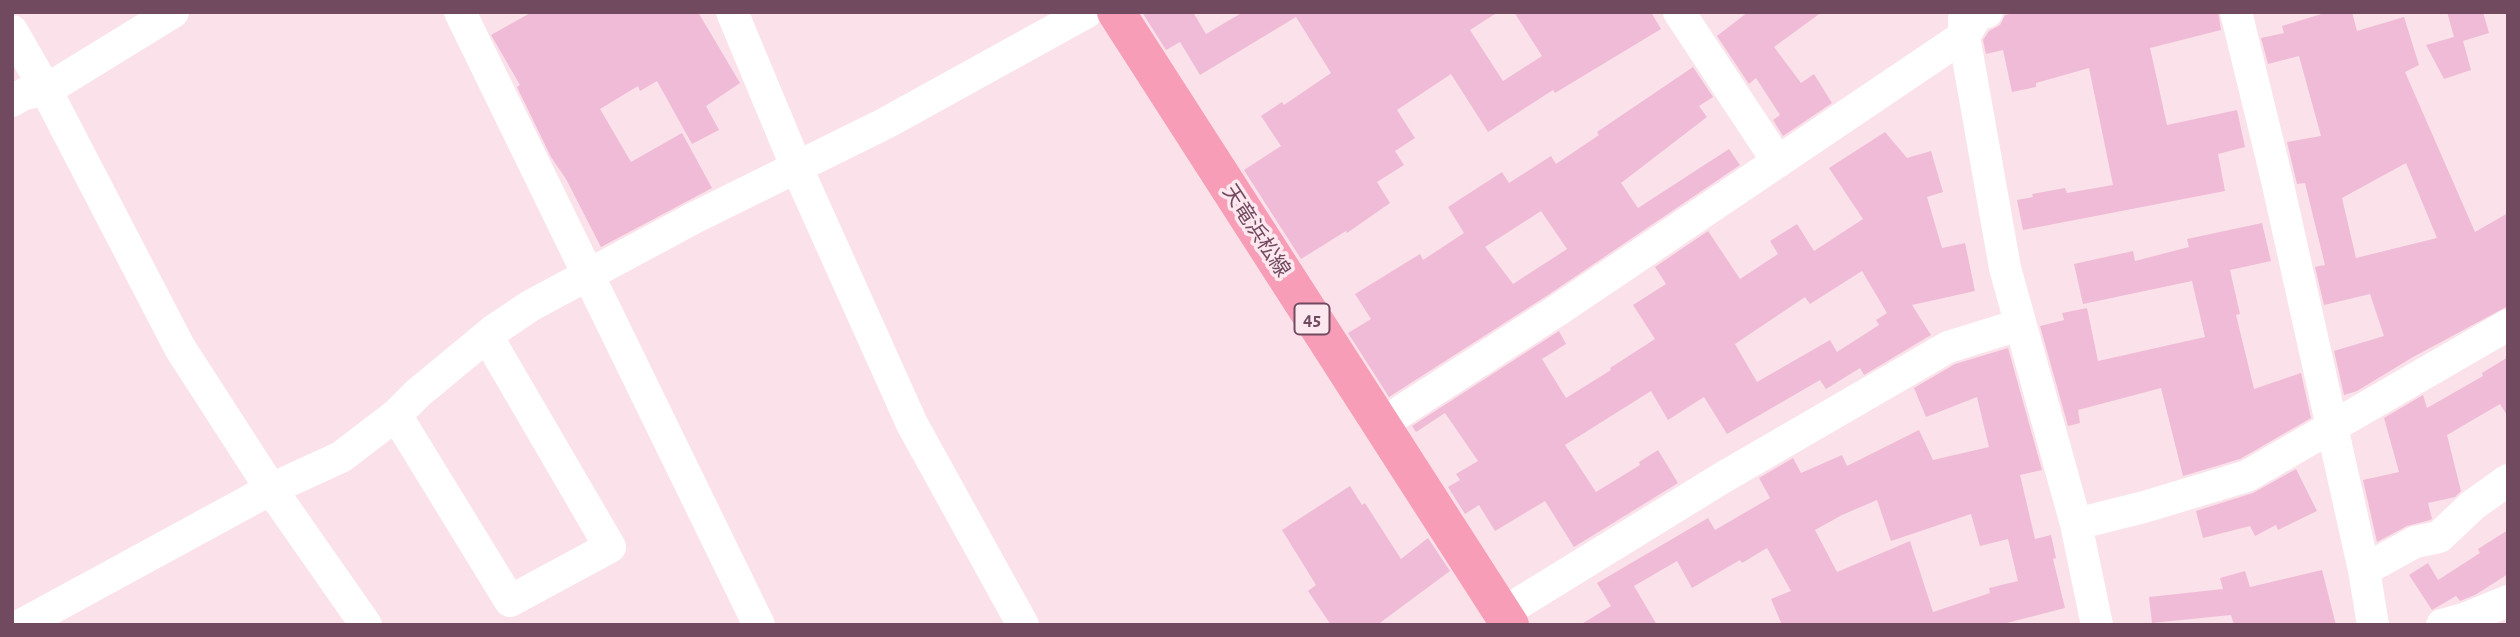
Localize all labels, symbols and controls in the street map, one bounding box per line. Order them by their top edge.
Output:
street label: 天竜浜松線 [1217,180,1295,282]
road number: 45 [1294,304,1330,334]

